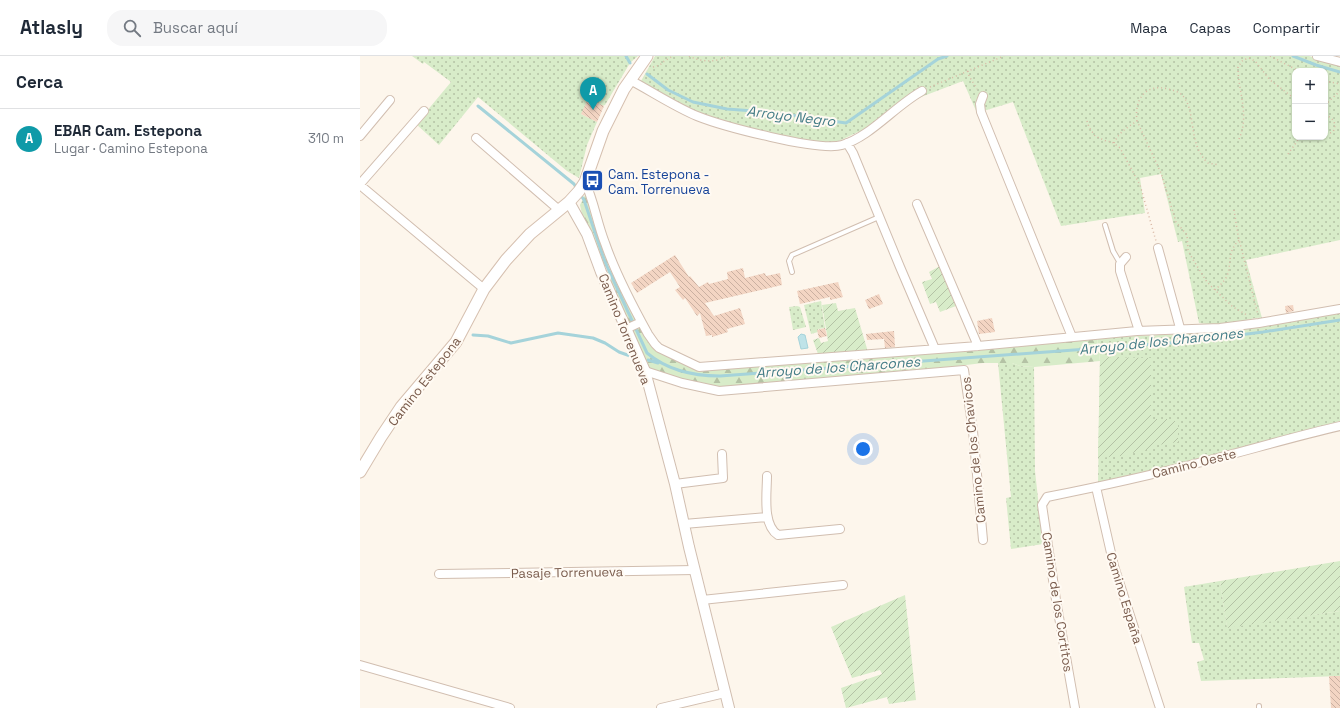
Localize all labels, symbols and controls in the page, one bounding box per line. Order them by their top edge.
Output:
search box [107,10,387,46]
text: Atlasly [20,15,83,40]
icon: search [121,17,143,39]
text: Buscar aquí [153,18,238,37]
text: Mapa [1130,19,1167,37]
text: Capas [1189,19,1231,37]
text: Compartir [1253,19,1320,37]
map controls [1292,68,1328,140]
button: + [1292,68,1328,104]
text: Cerca [16,71,63,93]
pin: A [580,77,606,110]
water label: Arroyo Negro [746,102,837,130]
button: − [1292,104,1328,140]
text: EBAR Cam. Estepona [54,121,202,140]
text: A [25,130,33,147]
text: 310 m [308,130,344,147]
text: Lugar · Camino Estepona [54,140,208,157]
place label: Cam. Estepona - Cam. Torrenueva [608,166,711,198]
bus stop icon: Cam. Estepona - Cam. Torrenueva [579,168,605,194]
street label: Camino Torrenueva [594,271,655,388]
water label: Arroyo de los Charcones [1078,323,1244,359]
street label: Camino Estepona [384,333,465,429]
water label: Arroyo de los Charcones [755,352,921,382]
street label: Camino de los Chavicos [957,376,990,524]
your location [853,439,873,459]
street label: Camino Oeste [1150,445,1238,482]
street label: Camino de los Cortitos [1038,531,1077,673]
street label: Camino España [1103,550,1147,647]
street label: Pasaje Torrenueva [511,563,624,582]

